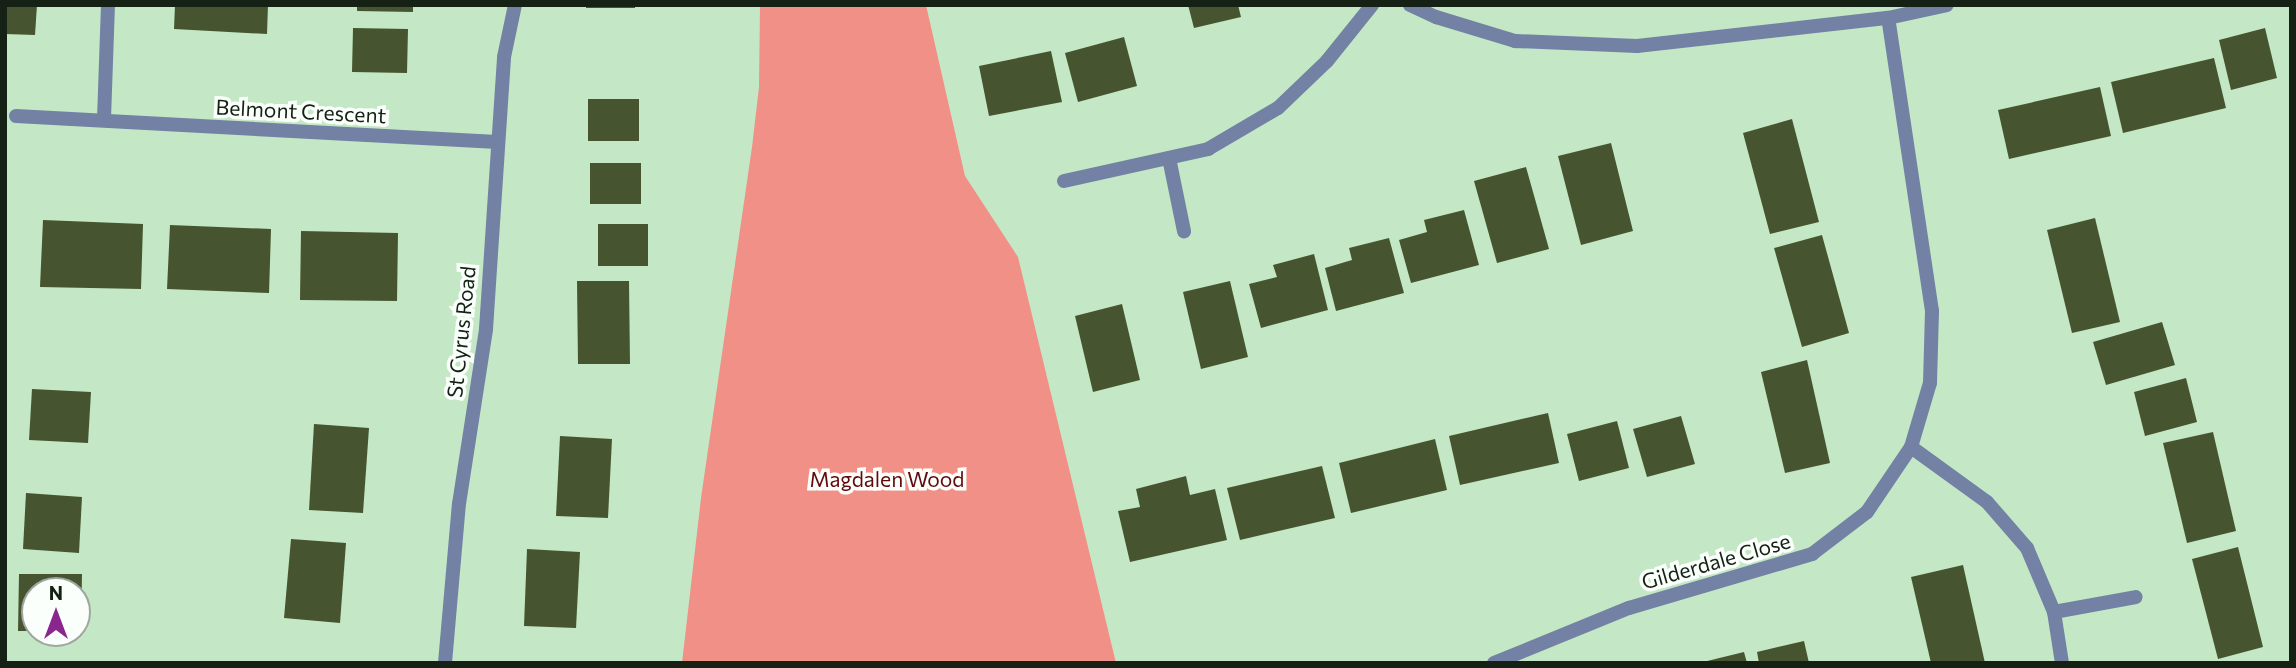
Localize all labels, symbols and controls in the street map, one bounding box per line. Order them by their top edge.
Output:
street label: Belmont Crescent [215,94,387,128]
street label: St Cyrus Road [442,265,480,399]
park label: Magdalen Wood [810,466,964,492]
street label: Gilderdale Close [1639,528,1793,594]
north arrow [21,577,91,647]
text: N [49,581,63,604]

